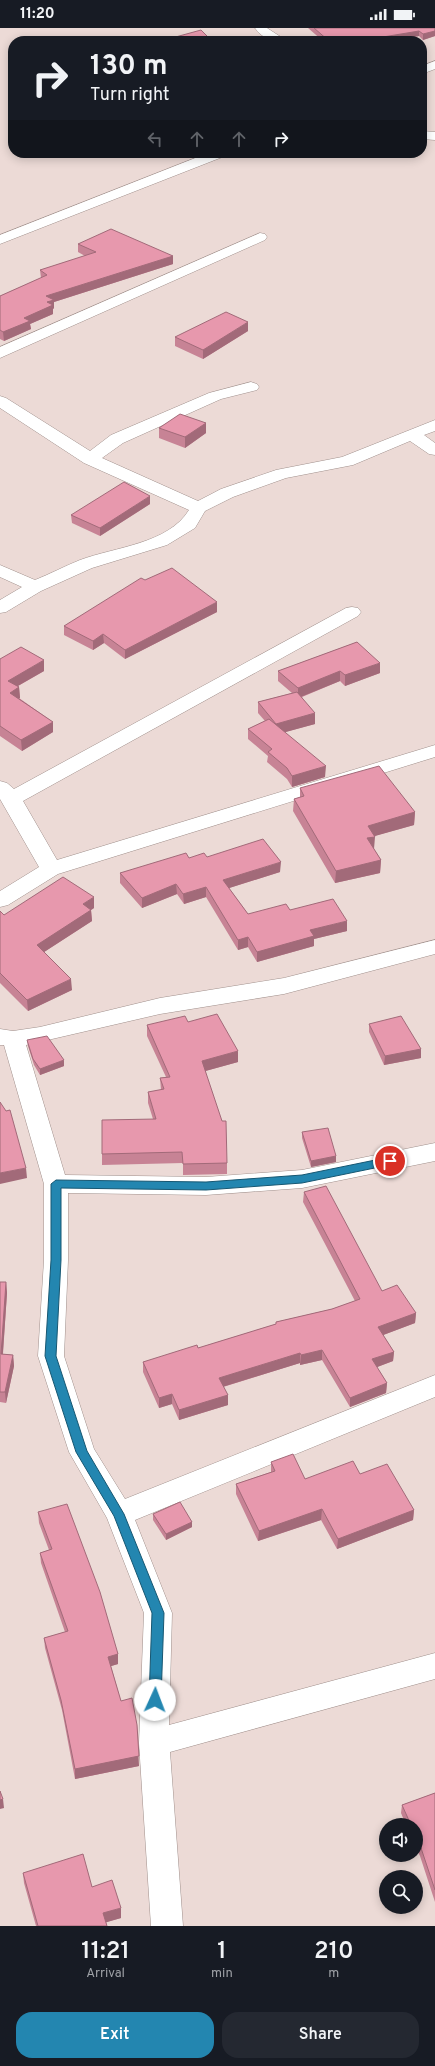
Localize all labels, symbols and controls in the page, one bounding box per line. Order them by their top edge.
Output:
text: 11:20 [20,5,55,24]
text: 130 m [90,49,168,85]
icon: right [24,52,76,104]
text: Turn right [90,84,170,107]
icon: left [144,128,166,150]
icon: ahead [186,128,208,150]
icon: ahead [228,128,250,150]
icon: right [270,128,292,150]
pin [373,1144,407,1178]
icon: arrive [379,1150,401,1172]
position arrow [134,1679,176,1721]
map controls [379,1818,423,1914]
button: sound [379,1818,423,1862]
button: search [379,1870,423,1914]
text: 11:21 [81,1937,130,1967]
text: 1 [217,1937,227,1967]
text: 210 [314,1937,354,1967]
text: Arrival [86,1966,125,1982]
text: min [211,1966,233,1982]
text: m [328,1966,339,1982]
button: Exit [16,2012,214,2058]
button: Share [222,2012,419,2058]

